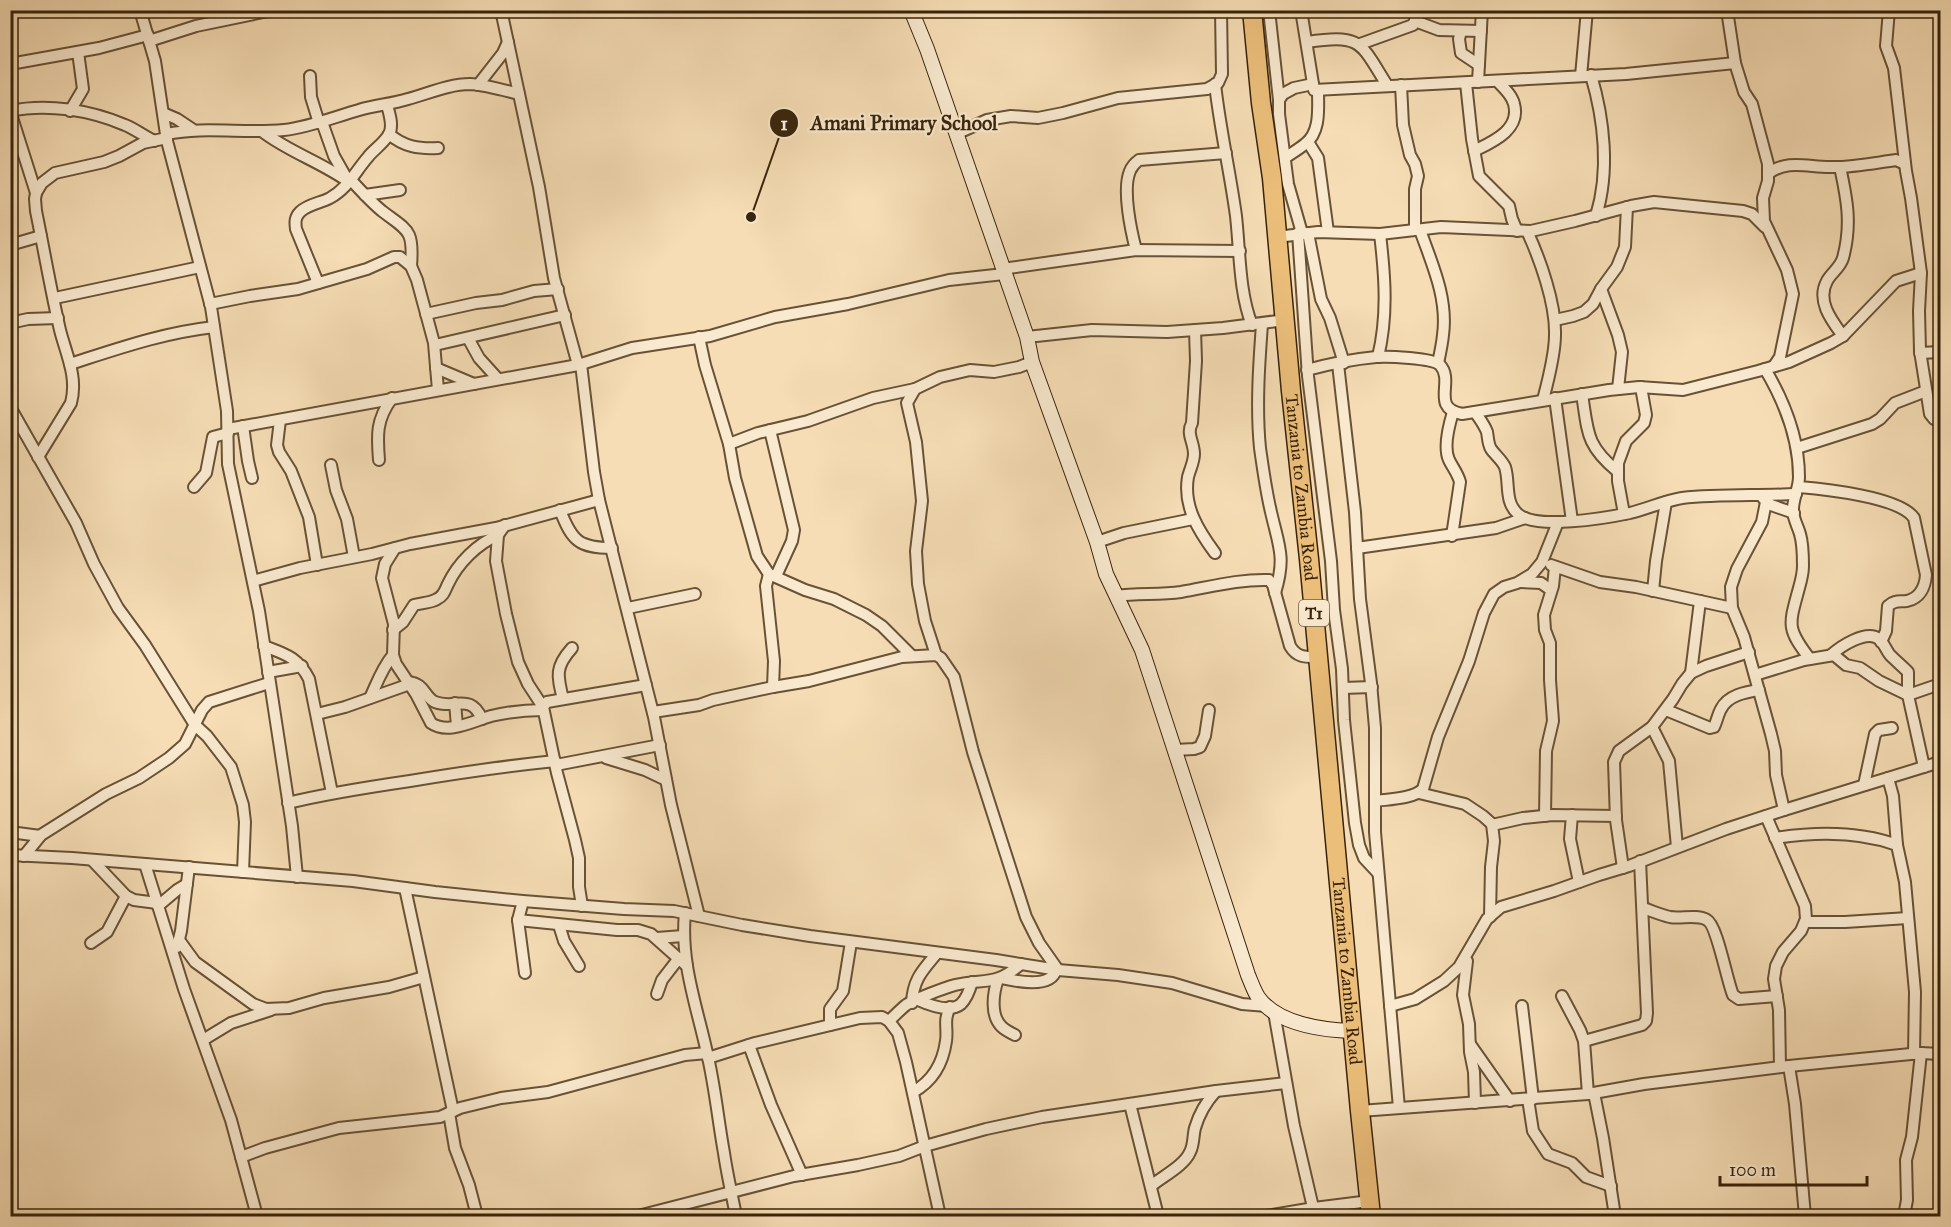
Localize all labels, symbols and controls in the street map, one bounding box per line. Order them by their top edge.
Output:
callout: Amani Primary School [769,104,1009,142]
text: Amani Primary School [809,111,998,136]
text: 1 [780,113,788,135]
street label: Tanzania to Zambia Road [1280,393,1322,582]
road number: T1 [1299,600,1329,626]
street label: Tanzania to Zambia Road [1327,877,1367,1066]
scale bar [1720,1149,1867,1187]
text: 100 m [1729,1159,1776,1181]

